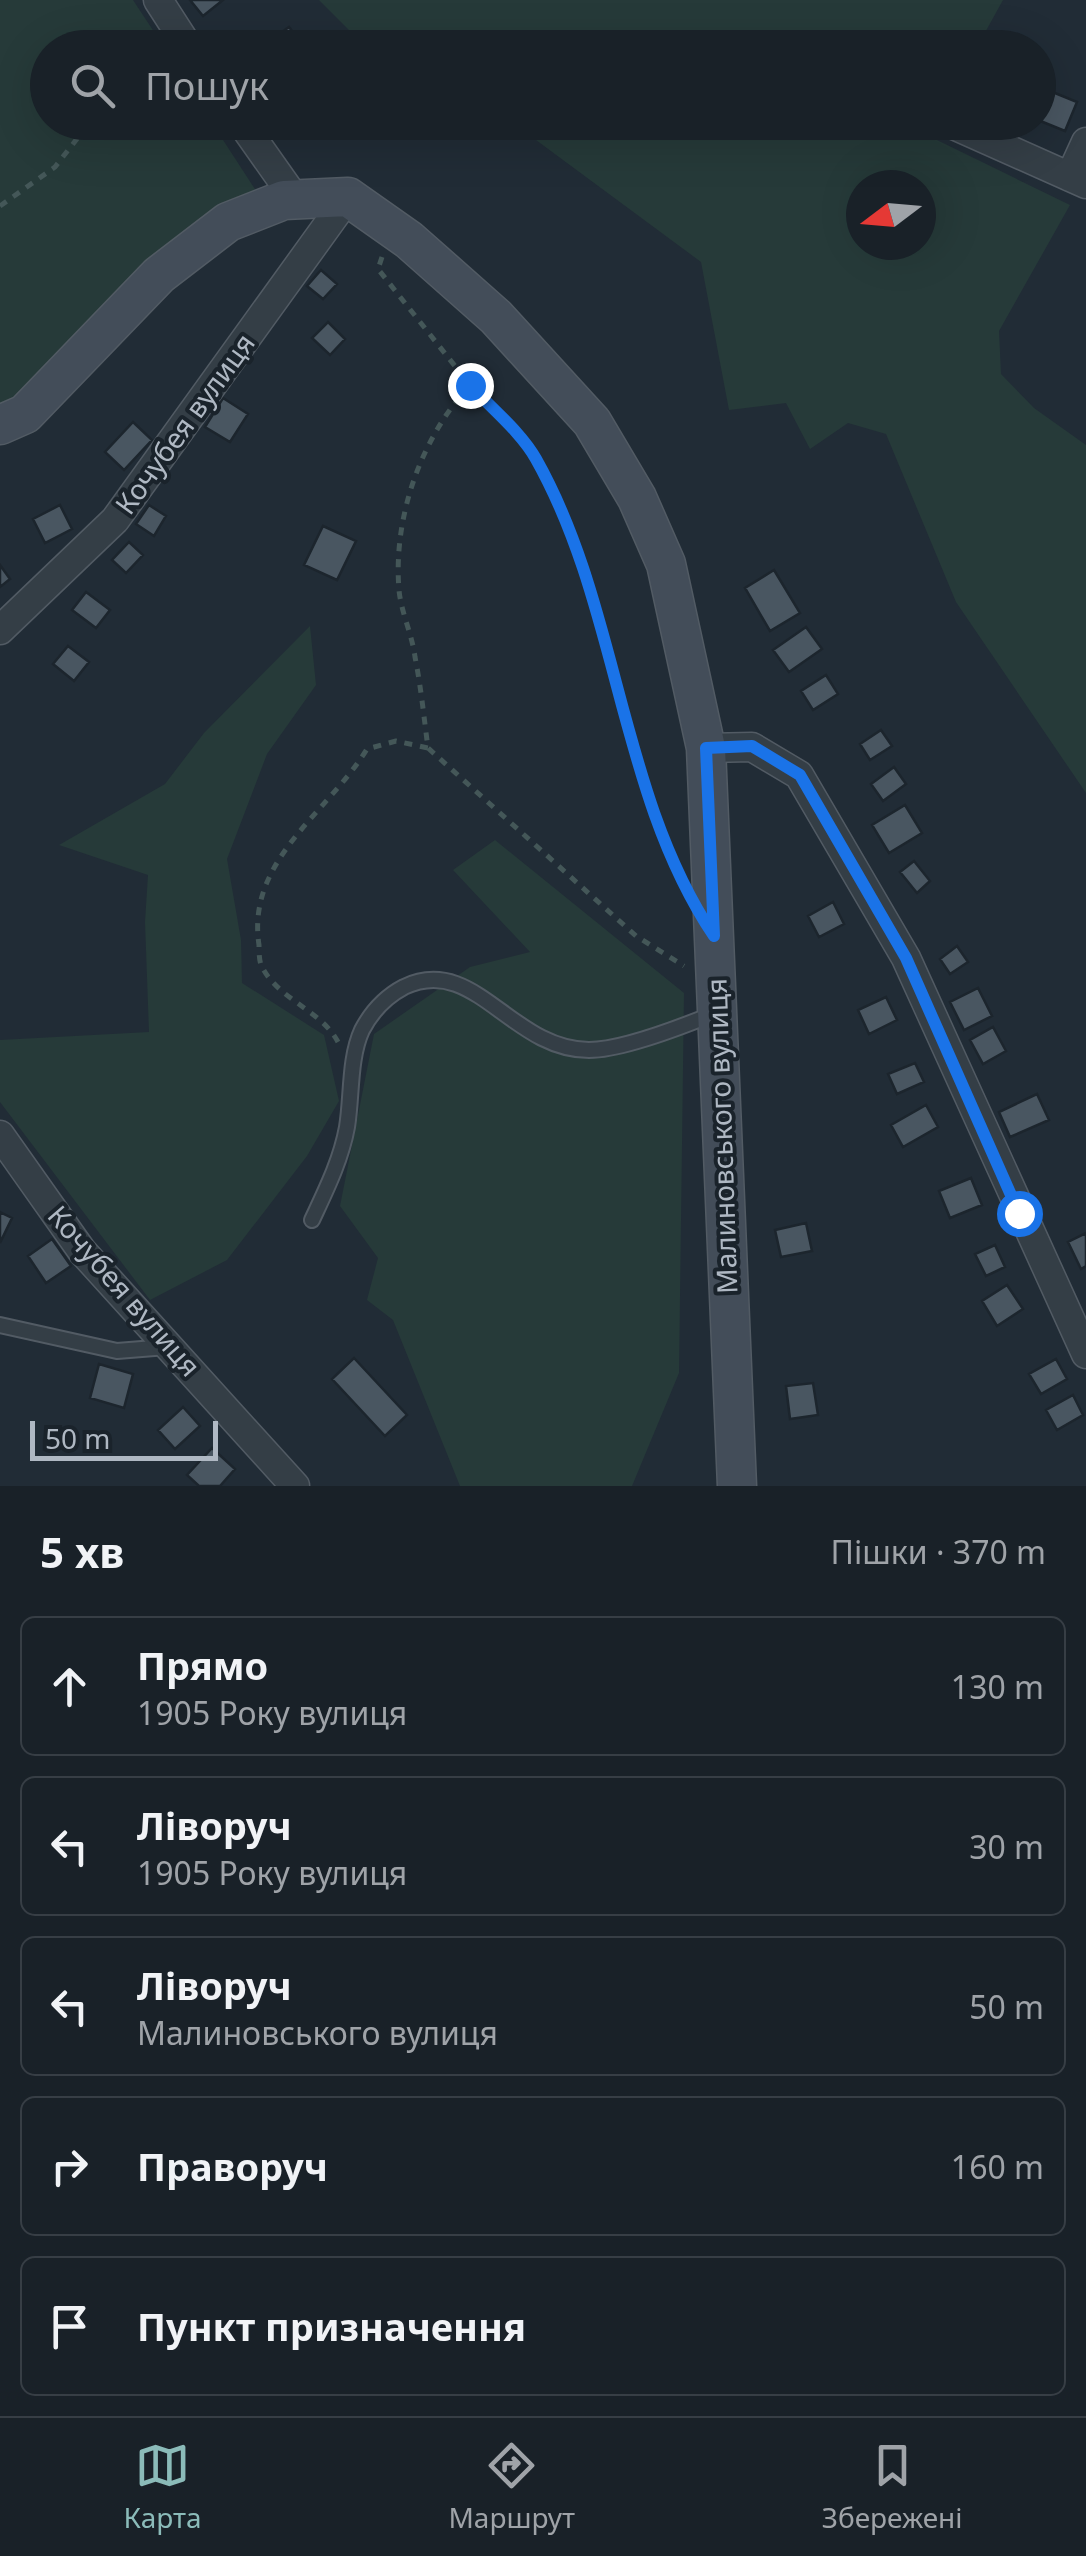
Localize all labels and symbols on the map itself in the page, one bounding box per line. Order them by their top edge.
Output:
north arrow [846,170,936,260]
street label: Кочубея вулиця [106,325,263,521]
route end [448,363,494,409]
street label: Малиновського вулиця [697,978,745,1295]
route start [997,1191,1043,1237]
street label: Кочубея вулиця [40,1197,210,1384]
scale bar [30,1416,218,1460]

